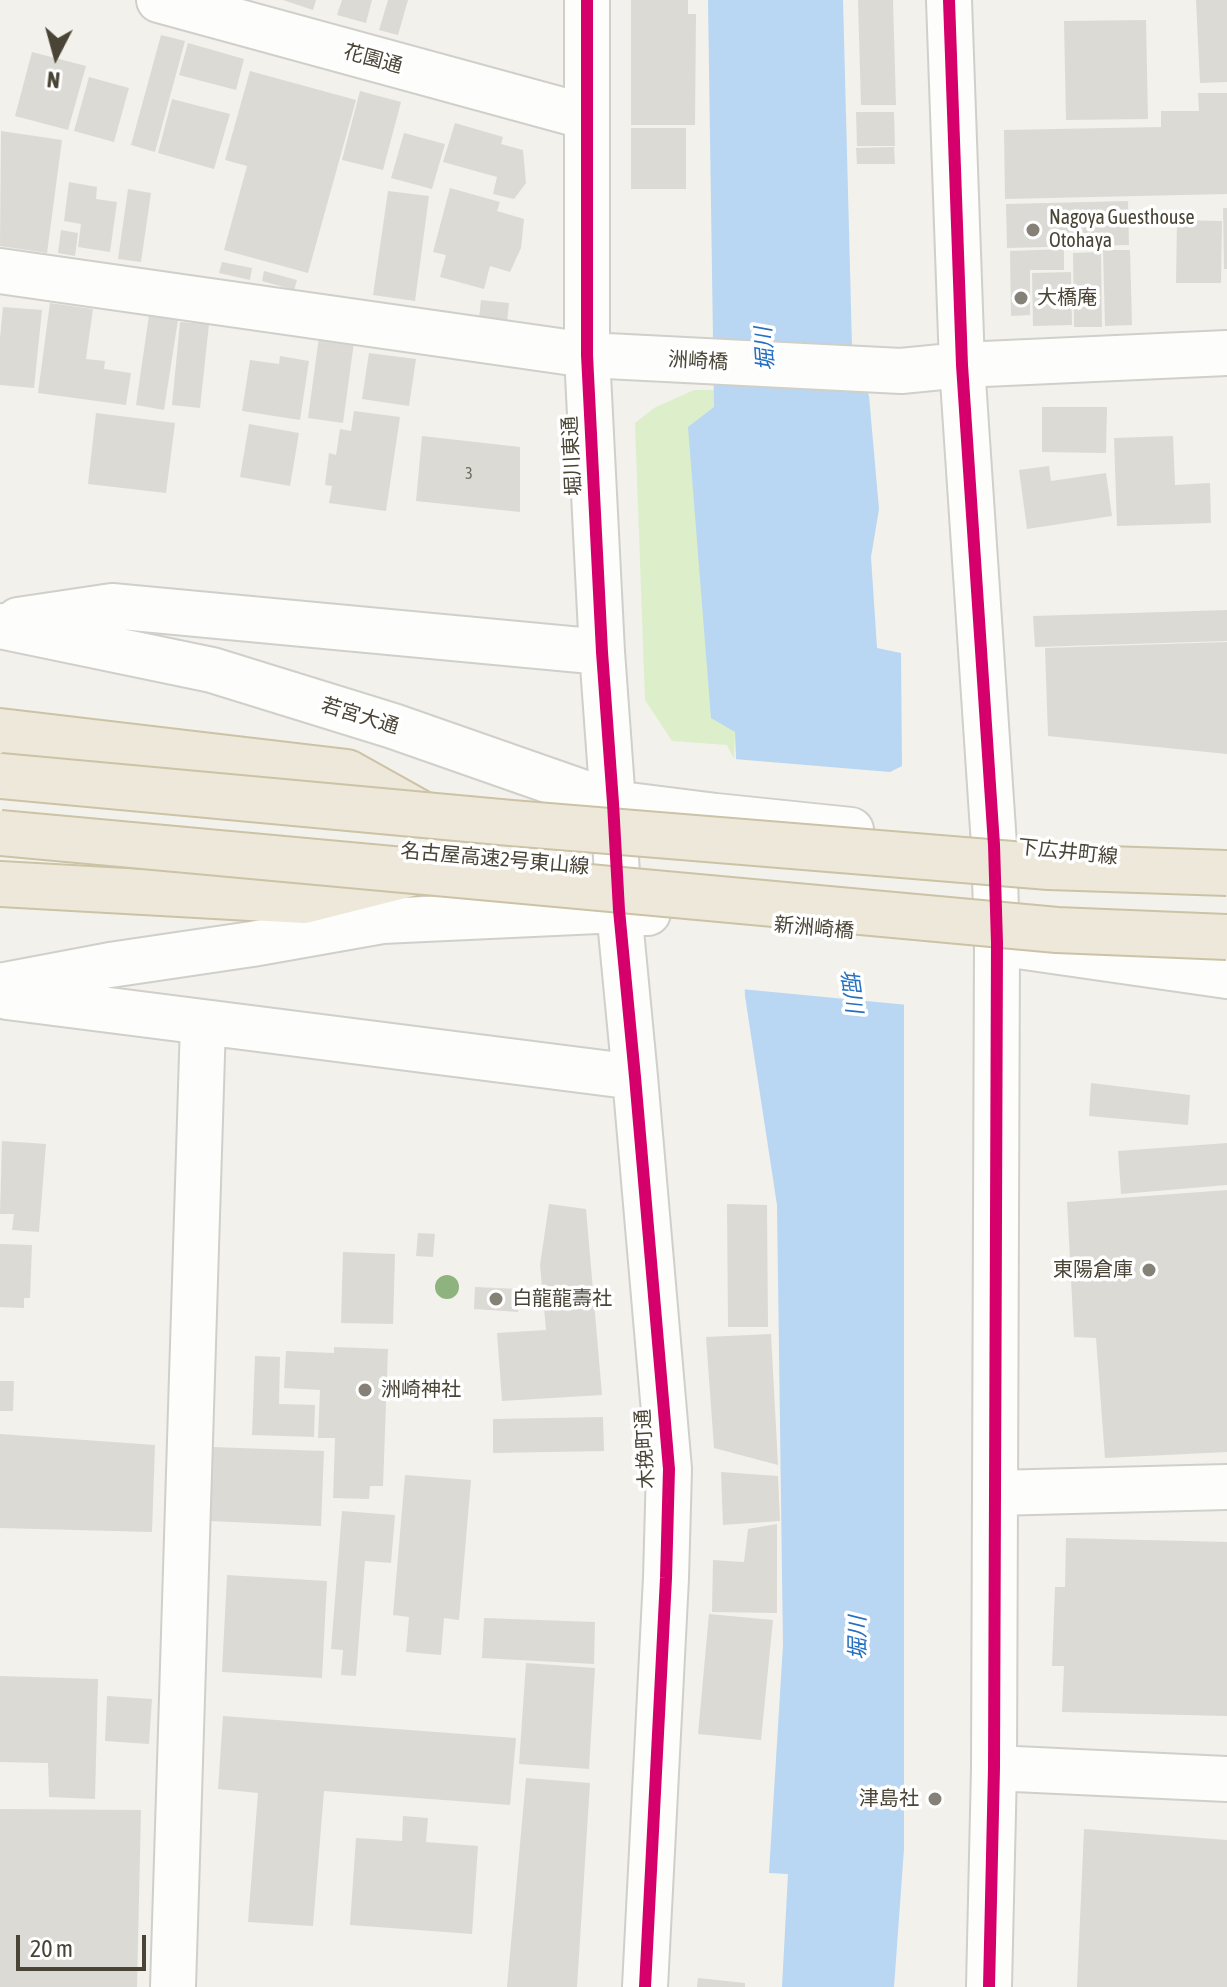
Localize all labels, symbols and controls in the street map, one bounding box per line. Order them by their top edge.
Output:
north arrow [16,16,96,96]
street label: 花園通 [341,40,405,78]
text: N [46,66,61,93]
place label: Nagoya Guesthouse Otohaya [1049,206,1195,253]
marker: Nagoya Guesthouse Otohaya [1024,221,1042,239]
place label: 大橋庵 [1037,286,1097,310]
marker: 大橋庵 [1012,289,1030,307]
water label: 堀川 [750,326,780,372]
street label: 洲崎橋 [667,347,729,375]
street label: 堀川東通 [558,415,586,497]
house number: 3 [465,464,473,484]
street label: 若宮大通 [318,693,402,739]
street label: 下広井町線 [1017,835,1119,869]
street label: 名古屋高速2号東山線 [400,839,590,879]
street label: 新洲崎橋 [773,913,855,943]
water label: 堀川 [835,967,867,1015]
place label: 東陽倉庫 [1053,1258,1133,1282]
marker: 東陽倉庫 [1140,1261,1158,1279]
place label: 白龍龍壽社 [512,1287,612,1311]
marker: 白龍龍壽社 [487,1290,505,1308]
place label: 洲崎神社 [381,1378,461,1402]
marker: 洲崎神社 [356,1381,374,1399]
street label: 木挽町通 [631,1408,659,1490]
water label: 堀川 [845,1616,871,1660]
place label: 津島社 [859,1787,919,1811]
marker: 津島社 [926,1790,944,1808]
scale bar [20,1919,150,1969]
text: 20 m [30,1935,73,1962]

